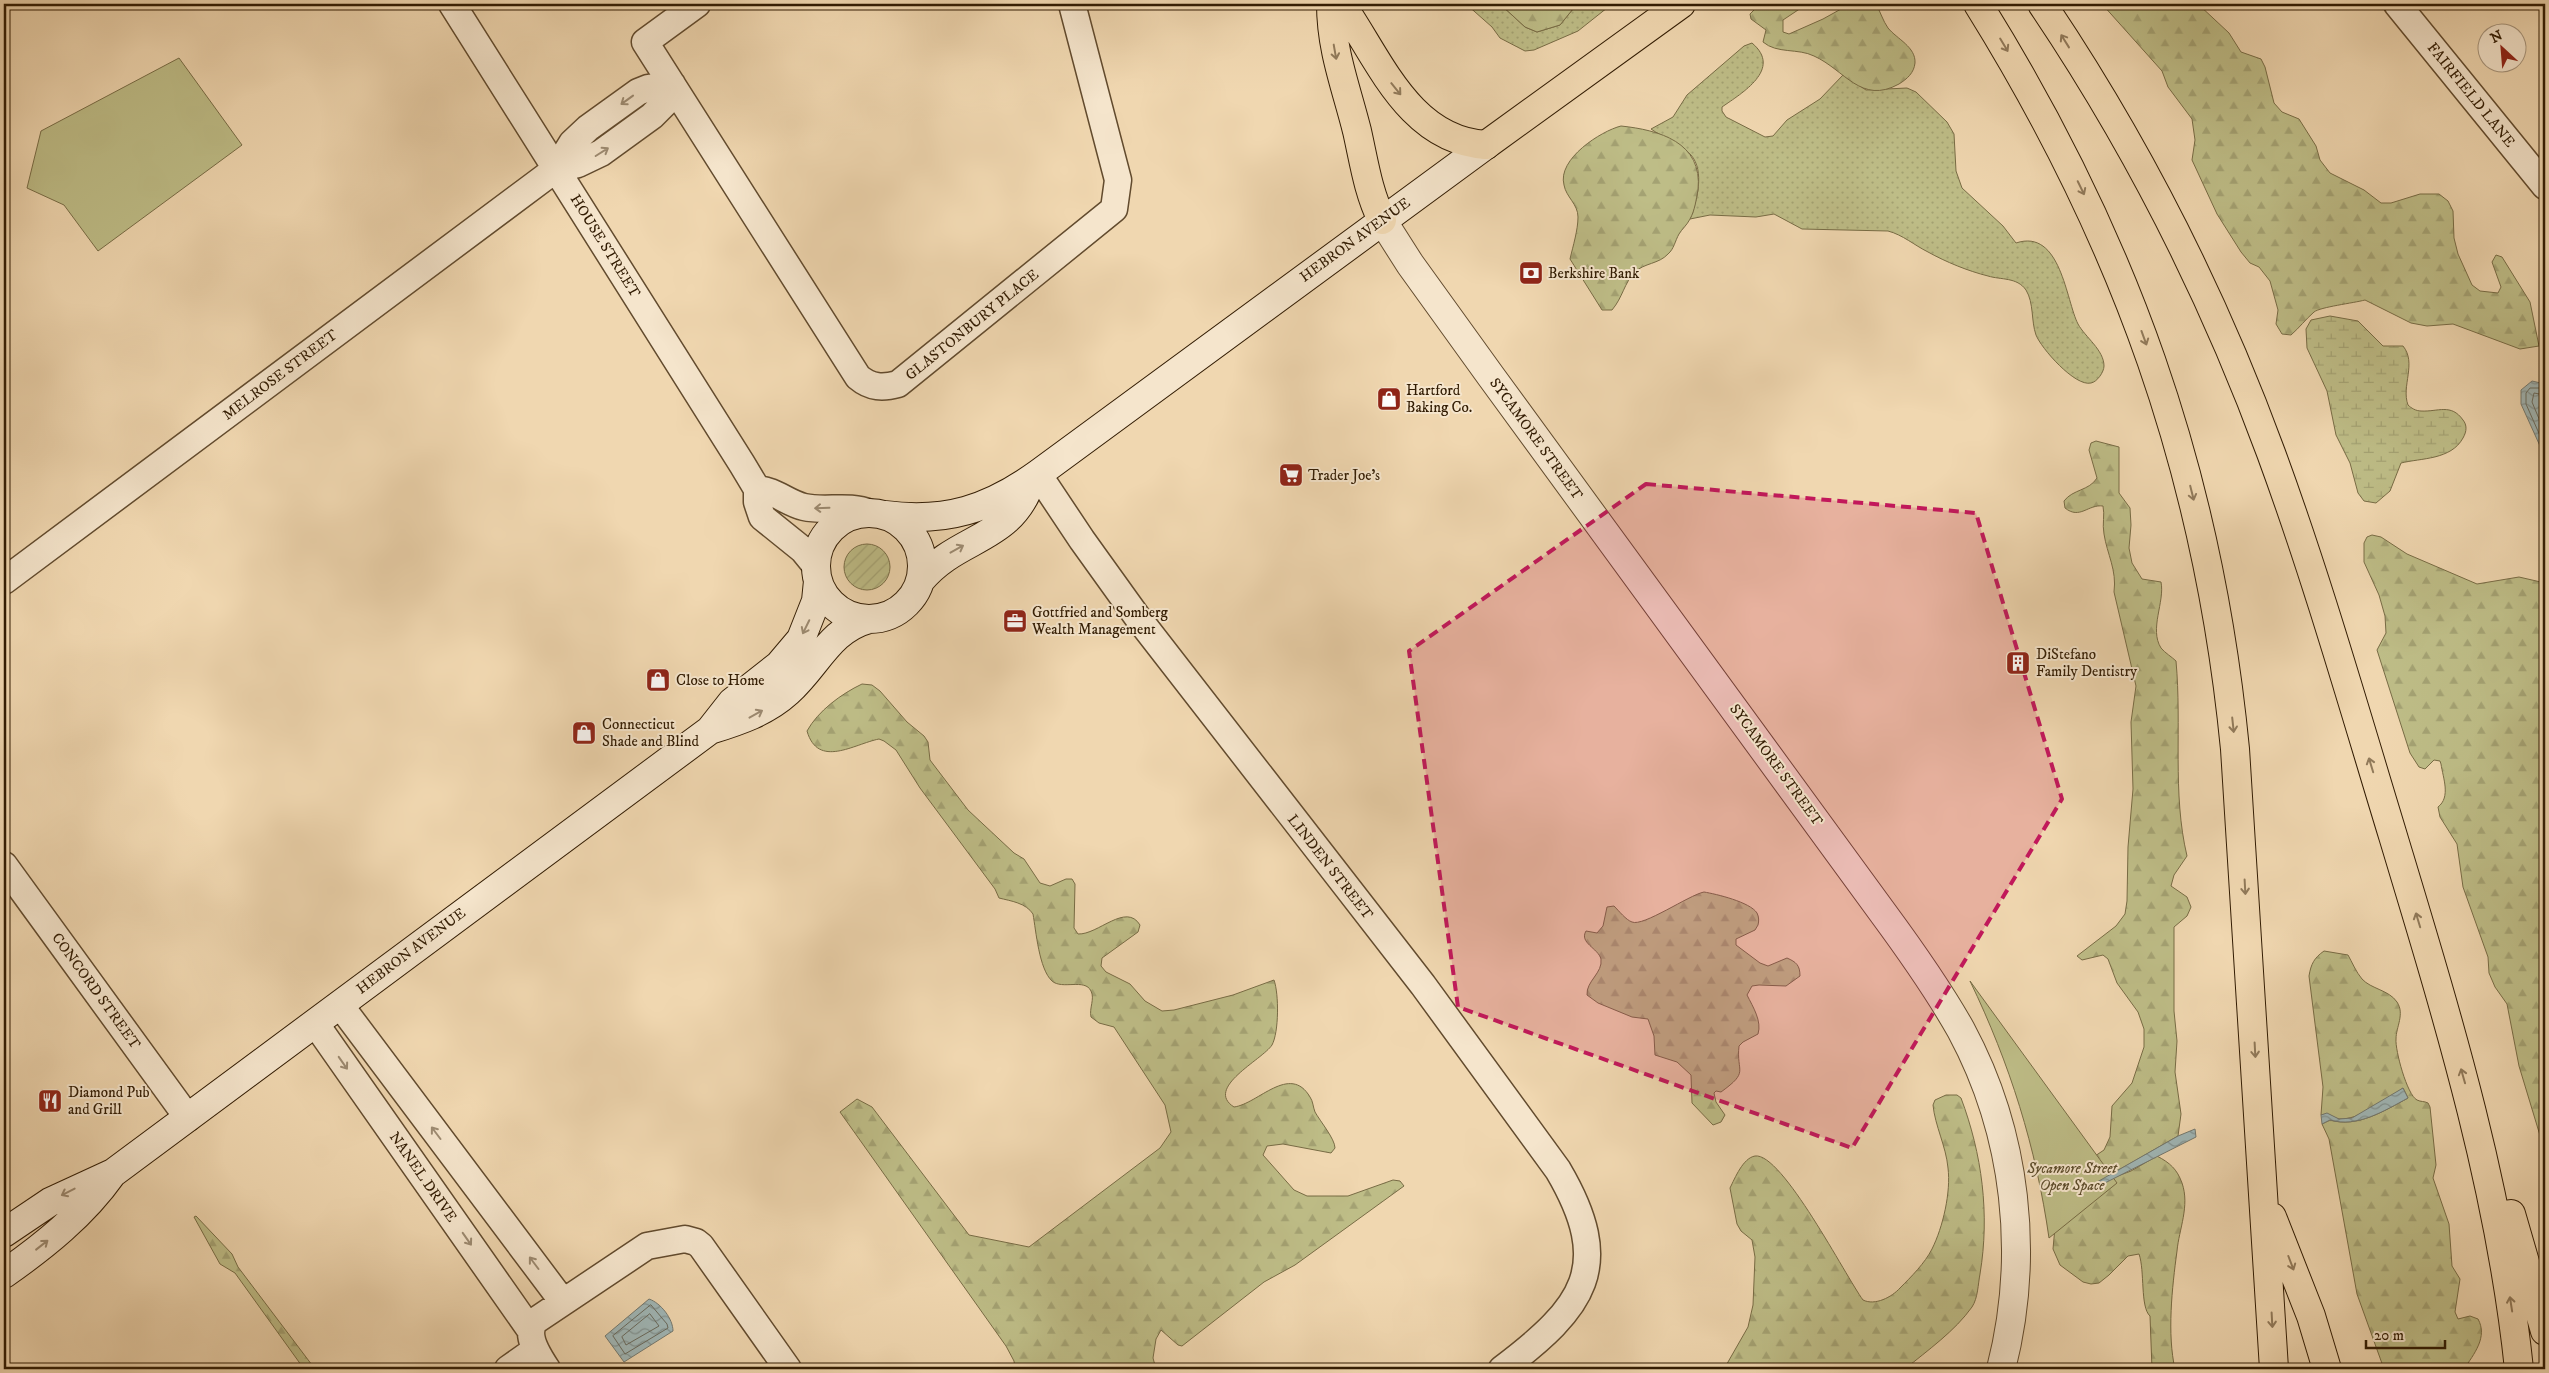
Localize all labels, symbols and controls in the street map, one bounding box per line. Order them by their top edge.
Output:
north arrow [2476,22,2526,72]
text: N [2488,26,2506,48]
one-way arrow [2060,35,2070,49]
one-way arrow [1999,38,2009,52]
street label: FAIRFIELD LANE [2423,39,2519,151]
one-way arrow [1330,44,1340,60]
one-way arrow [1390,82,1401,95]
one-way arrow [620,95,634,105]
one-way arrow [594,147,608,157]
one-way arrow [2077,180,2086,195]
street label: HOUSE STREET [566,191,645,302]
street label: HEBRON AVENUE [1296,193,1414,287]
bank icon: Berkshire Bank [1518,260,1544,286]
place label: Berkshire Bank [1548,264,1640,283]
street label: GLASTONBURY PLACE [901,265,1043,385]
street label: MELROSE STREET [219,325,342,424]
one-way arrow [2140,329,2149,345]
street label: SYCAMORE STREET [1485,374,1587,504]
place label: Hartford Baking Co. [1406,381,1472,417]
shop icon: Hartford Baking Co. [1376,386,1402,412]
supermarket icon: Trader Joe's [1278,462,1304,488]
place label: Trader Joe's [1308,466,1380,485]
one-way arrow [2188,485,2197,501]
one-way arrow [814,503,830,513]
one-way arrow [949,544,964,554]
place label: Gottfried and Somberg Wealth Management [1031,603,1169,639]
office icon: Gottfried and Somberg Wealth Management [1002,608,1028,634]
one-way arrow [801,620,811,635]
place label: DiStefano Family Dentistry [2036,645,2138,681]
building icon: DiStefano Family Dentistry [2005,650,2031,676]
shop icon: Close to Home [645,667,671,693]
place label: Close to Home [676,671,765,690]
street label: SYCAMORE STREET [1725,700,1827,830]
one-way arrow [748,709,763,719]
place label: Connecticut Shade and Blind [602,715,699,751]
one-way arrow [2228,717,2238,733]
shop icon: Connecticut Shade and Blind [571,720,597,746]
one-way arrow [2366,757,2376,773]
street label: LINDEN STREET [1283,811,1377,924]
one-way arrow [2241,879,2250,895]
street label: HEBRON AVENUE [352,903,470,998]
one-way arrow [2413,912,2423,928]
street label: CONCORD STREET [47,929,145,1053]
one-way arrow [2251,1041,2260,1057]
one-way arrow [338,1056,348,1070]
one-way arrow [2458,1069,2468,1085]
place label: Diamond Pub and Grill [68,1083,149,1119]
restaurant icon: Diamond Pub and Grill [37,1088,63,1114]
one-way arrow [431,1126,441,1140]
street label: NANEL DRIVE [385,1128,461,1226]
park label: Sycamore Street Open Space [2026,1159,2118,1195]
one-way arrow [61,1188,76,1197]
one-way arrow [462,1232,472,1246]
one-way arrow [36,1239,49,1250]
one-way arrow [2287,1254,2296,1270]
one-way arrow [528,1257,539,1270]
one-way arrow [2506,1296,2516,1312]
one-way arrow [2267,1312,2276,1328]
scale bar [2366,1318,2445,1350]
text: 20 m [2374,1326,2404,1345]

